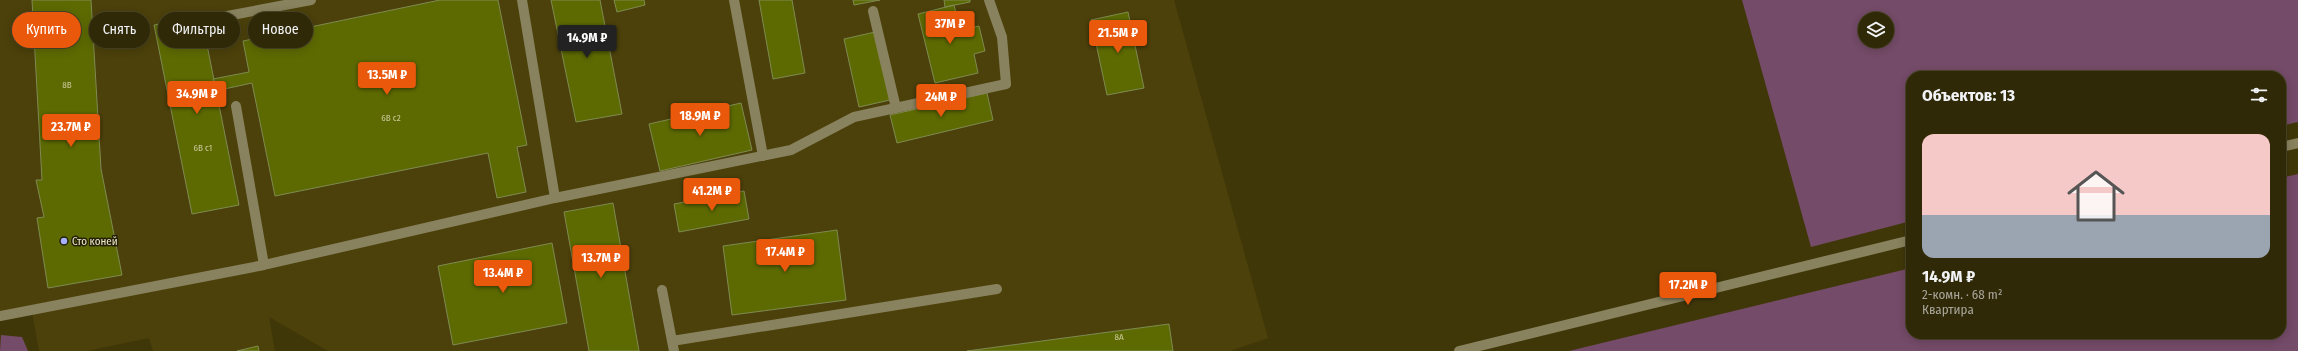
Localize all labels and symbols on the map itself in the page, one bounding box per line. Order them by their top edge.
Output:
pin: 37M ₽ [922,11,978,45]
pin: 21.5M ₽ [1081,20,1155,54]
pin: 14.9M ₽ [550,25,624,59]
pin: 13.5M ₽ [350,62,424,96]
house number: 8В [62,80,72,90]
pin: 34.9M ₽ [160,81,234,115]
pin: 24M ₽ [913,84,969,118]
pin: 18.9M ₽ [663,103,737,137]
house number: 6В с2 [381,113,401,123]
pin: 23.7M ₽ [34,114,108,148]
house number: 6В с1 [194,143,212,153]
pin: 41.2M ₽ [675,178,749,212]
place label: Сто коней [72,235,118,248]
marker: Сто коней [59,236,69,246]
pin: 17.4M ₽ [748,239,822,273]
pin: 13.7M ₽ [564,245,638,279]
pin: 13.4M ₽ [466,260,540,294]
pin: 17.2M ₽ [1651,272,1725,306]
house number: 8А [1114,332,1124,342]

